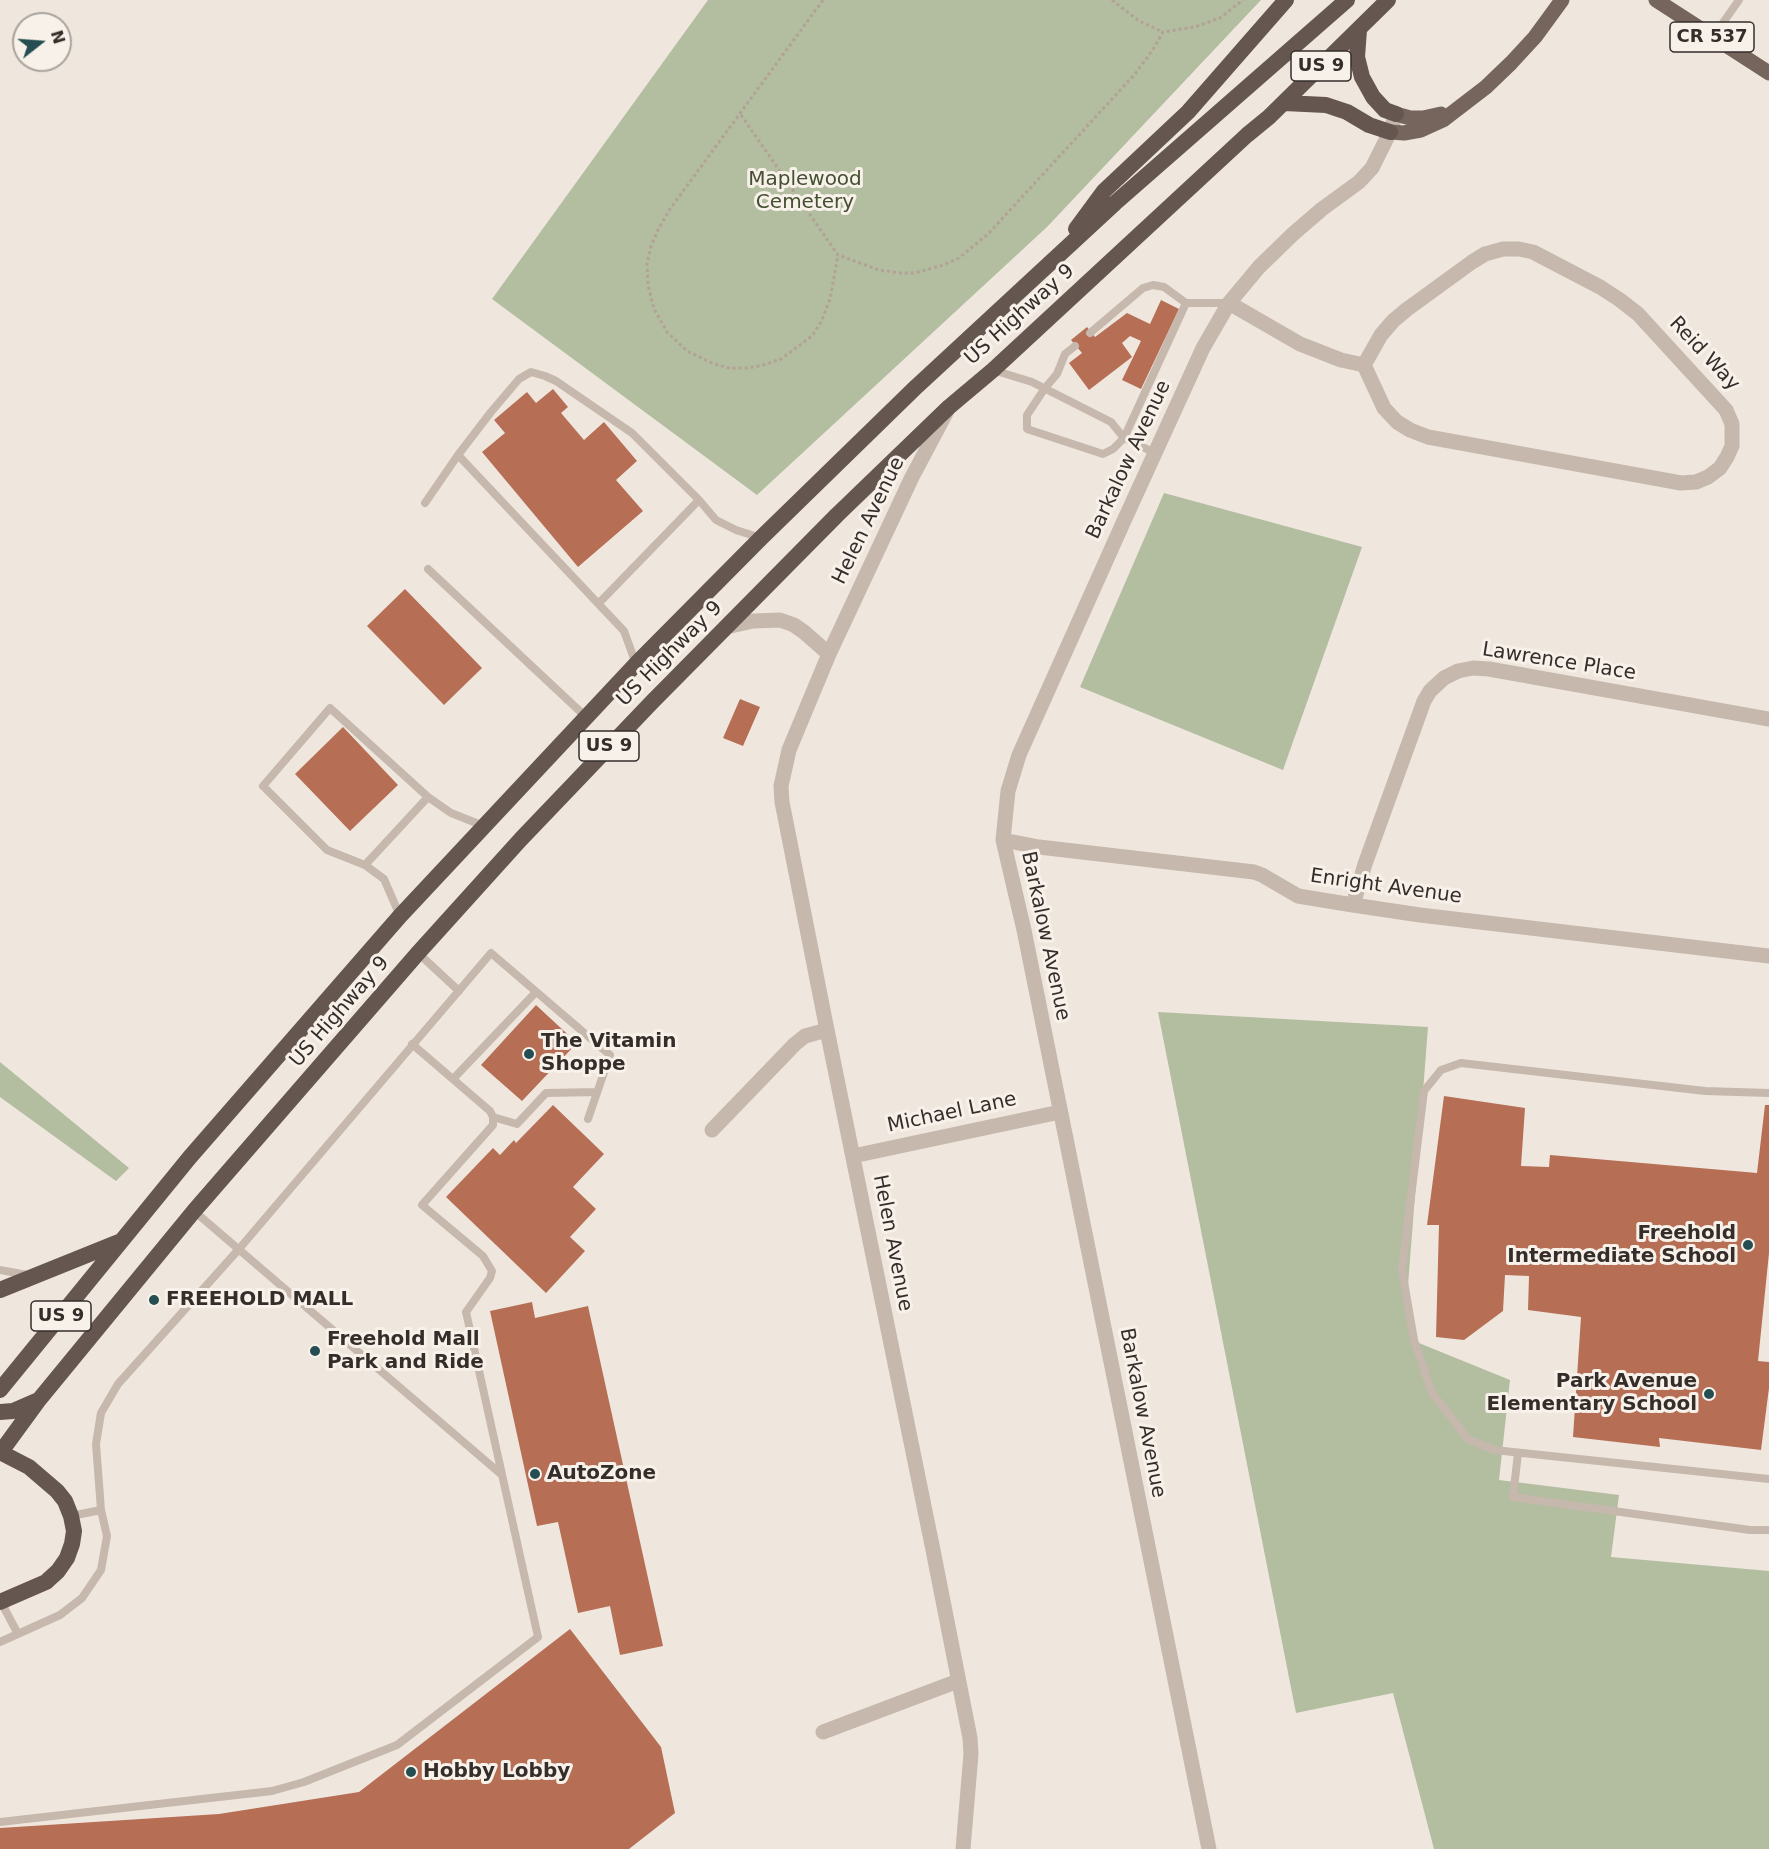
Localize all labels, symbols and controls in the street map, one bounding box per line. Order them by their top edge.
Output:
north arrow [12,12,72,72]
road number: CR 537 [1670,22,1754,52]
text: N [47,28,69,46]
road number: US 9 [1291,51,1351,81]
park label: Maplewood Cemetery [748,168,862,215]
street label: US Highway 9 [960,260,1080,370]
street label: Reid Way [1664,312,1744,396]
street label: Barkalow Avenue [1082,377,1176,543]
street label: Helen Avenue [828,453,910,589]
street label: US Highway 9 [612,596,728,712]
street label: Lawrence Place [1480,638,1638,686]
road number: US 9 [579,731,639,761]
street label: Barkalow Avenue [1015,849,1075,1023]
street label: Enright Avenue [1309,864,1463,910]
street label: US Highway 9 [285,952,395,1072]
place label: The Vitamin Shoppe [541,1030,676,1077]
marker: The Vitamin Shoppe [522,1047,536,1061]
street label: Michael Lane [885,1088,1019,1138]
street label: Helen Avenue [867,1173,917,1313]
place label: Freehold Intermediate School [1507,1222,1736,1269]
marker: Freehold Intermediate School [1741,1238,1755,1252]
place label: FREEHOLD MALL [166,1288,353,1312]
marker: FREEHOLD MALL [147,1293,161,1307]
road number: US 9 [31,1301,91,1331]
street label: Barkalow Avenue [1114,1326,1170,1500]
place label: Freehold Mall Park and Ride [327,1328,484,1375]
marker: Freehold Mall Park and Ride [308,1344,322,1358]
place label: Park Avenue Elementary School [1487,1370,1697,1417]
marker: Park Avenue Elementary School [1702,1387,1716,1401]
place label: AutoZone [547,1462,656,1486]
marker: AutoZone [528,1467,542,1481]
place label: Hobby Lobby [423,1760,570,1784]
marker: Hobby Lobby [404,1765,418,1779]

